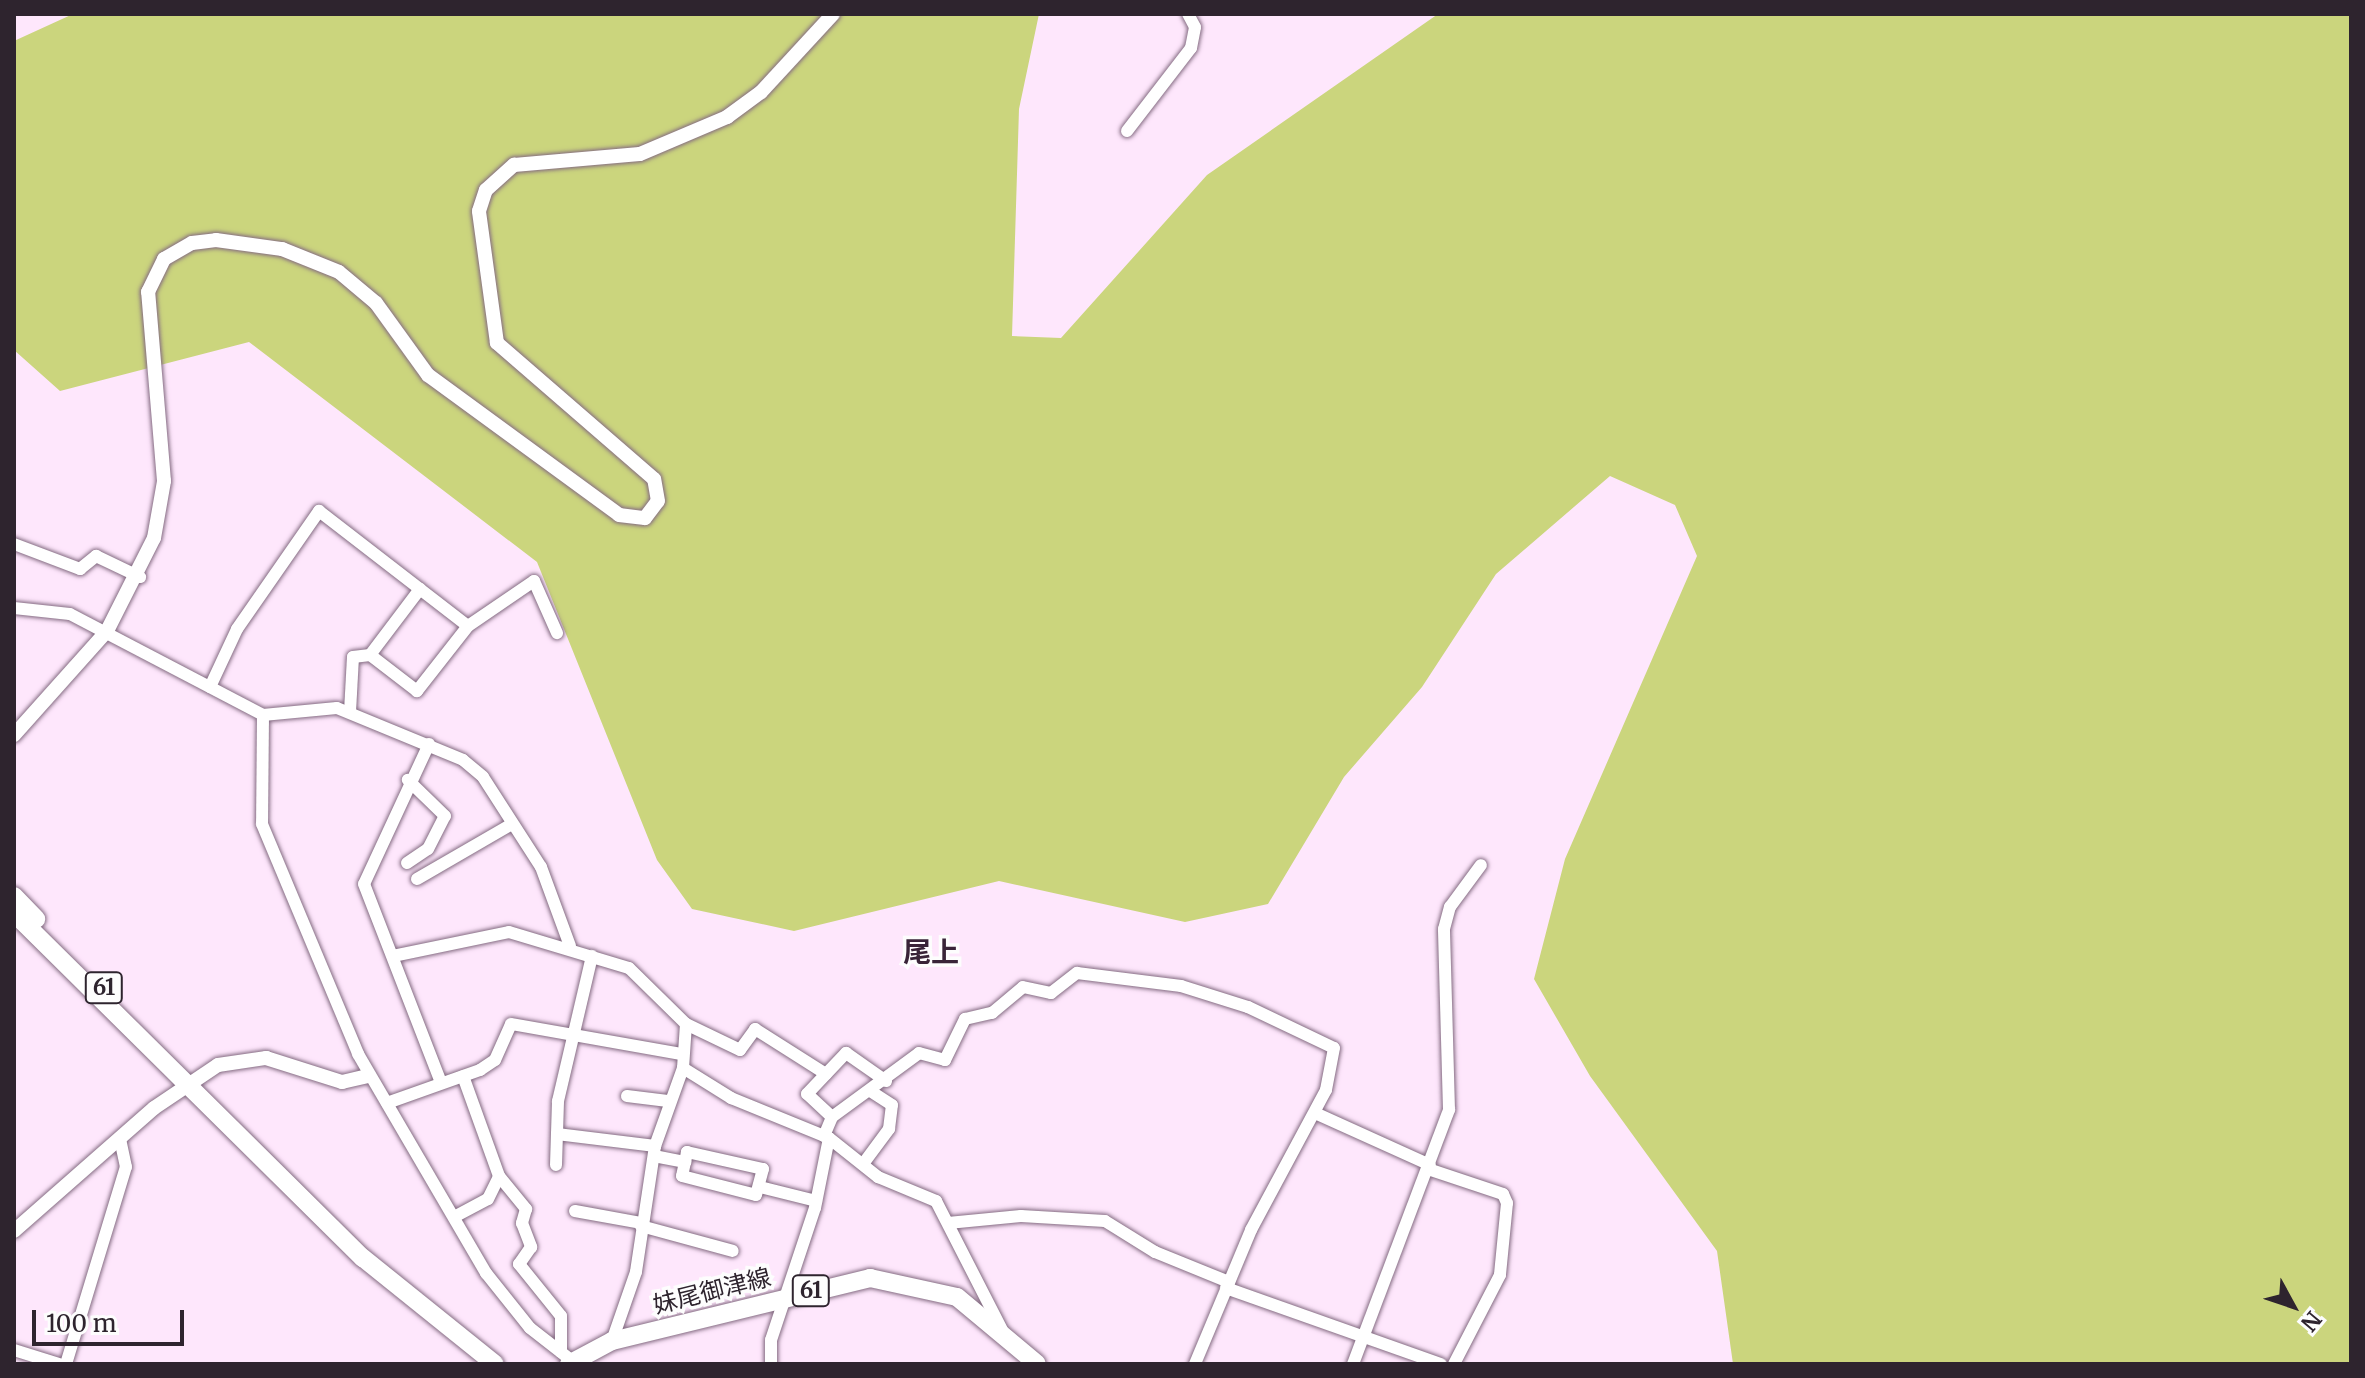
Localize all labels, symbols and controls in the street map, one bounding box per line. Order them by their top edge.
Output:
district label: 尾上 [903,935,959,969]
road number: 61 [84,970,124,1006]
street label: 妹尾御津線 [650,1263,774,1319]
north arrow [2253,1266,2333,1346]
road number: 61 [791,1273,831,1309]
scale bar [36,1294,188,1344]
text: N [2295,1306,2328,1337]
text: 100 m [46,1308,116,1339]

